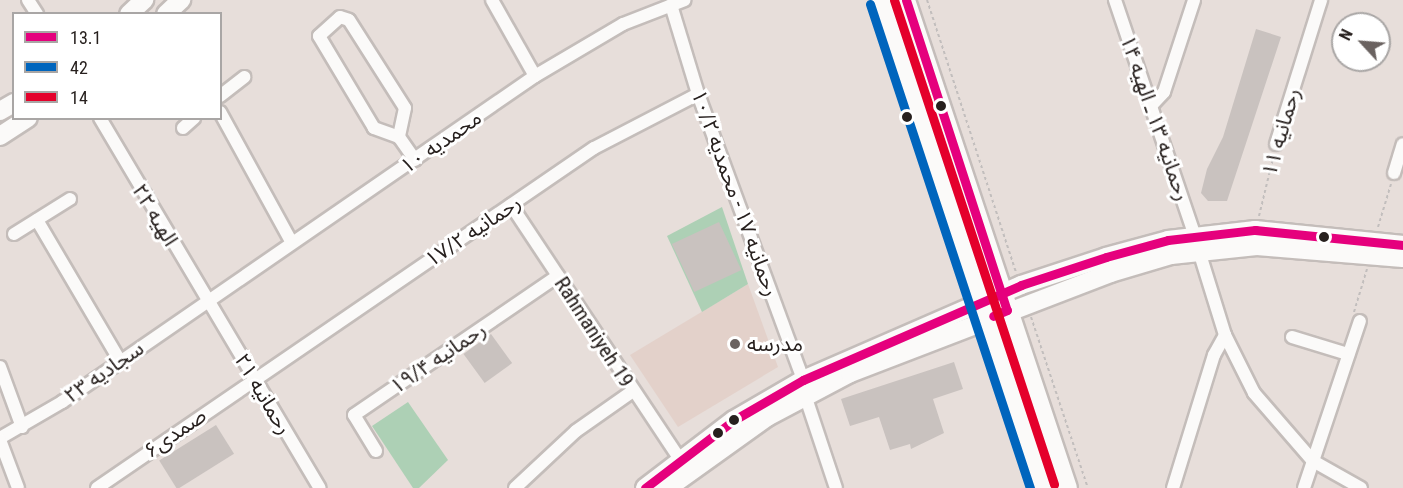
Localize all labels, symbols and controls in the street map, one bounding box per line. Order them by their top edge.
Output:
legend [12,12,222,120]
north arrow [1331,12,1391,72]
text: N [1335,26,1357,43]
text: 13.1 [70,27,101,48]
street label: رحمانیه ۱۳ ـ الهیه ۱۴ [1115,32,1195,204]
text: 42 [70,57,88,78]
street label: رحمانیه ۱۱ [1256,85,1306,179]
street label: رحمانیه ۱۷ - محمدیه ۱۰/۲ [686,86,784,300]
text: 14 [70,87,88,108]
unlabelled marker [935,100,947,112]
street label: محمدیه ۱۰ [396,105,486,179]
unlabelled marker [901,111,913,123]
street label: الهیه ۲۲ [127,179,183,251]
street label: رحمانیه ۱۷/۲ [420,190,526,272]
unlabelled marker [1318,231,1330,243]
street label: Rahmaniyeh 19 [549,272,639,392]
street label: رحمانیه ۱۹/۴ [385,317,491,399]
place label: مدرسه [747,331,803,357]
street label: سجادیه ۲۳ [59,335,149,409]
marker: مدرسه [728,337,742,351]
street label: رحمانیه ۲۱ [229,349,297,439]
street label: صمدی۶ [139,403,211,463]
unlabelled marker [728,414,740,426]
unlabelled marker [712,427,724,439]

